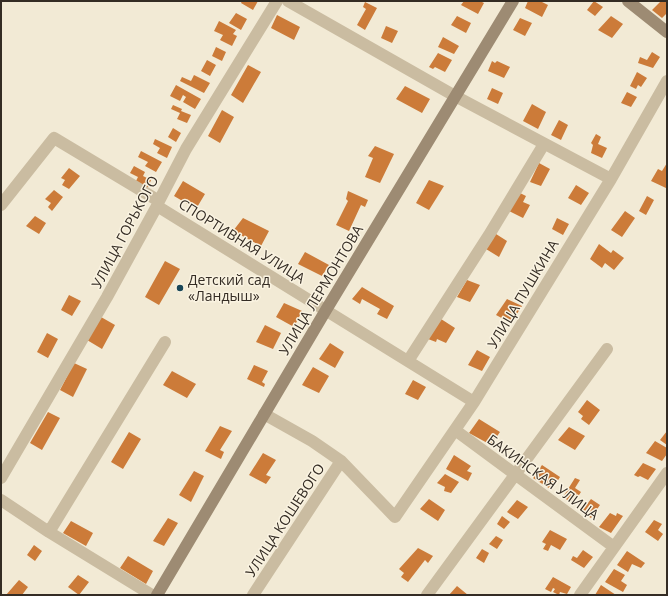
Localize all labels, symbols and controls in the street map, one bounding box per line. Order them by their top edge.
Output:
street label: УЛИЦА ГОРЬКОГО [87,172,162,291]
street label: СПОРТИВНАЯ УЛИЦА [175,194,309,287]
street label: УЛИЦА ЛЕРМОНТОВА [274,221,367,358]
street label: УЛИЦА ПУШКИНА [483,236,563,352]
place label: Детский сад «Ландыш» [188,270,270,305]
marker: Детский сад «Ландыш» [175,283,185,293]
street label: БАКИНСКАЯ УЛИЦА [484,430,603,524]
street label: УЛИЦА КОШЕВОГО [241,459,328,580]

